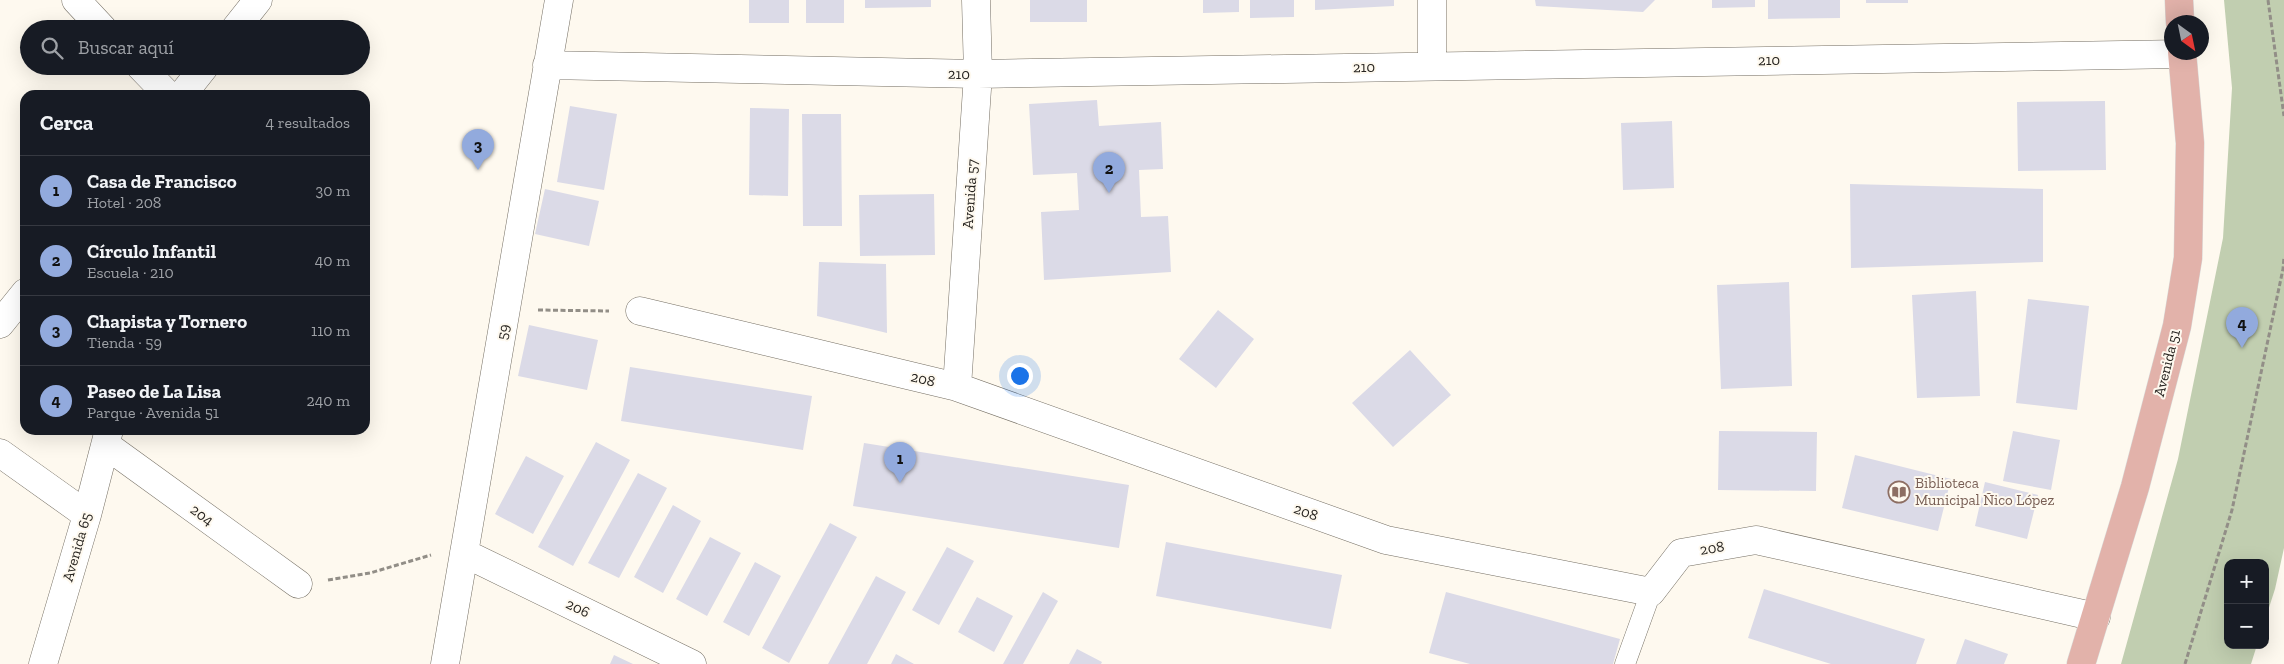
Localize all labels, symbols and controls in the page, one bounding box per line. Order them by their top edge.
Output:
north arrow [2164,15,2209,60]
search box [20,20,370,75]
icon: search [38,34,66,62]
text: Buscar aquí [78,36,174,59]
street label: 210 [1758,51,1780,69]
street label: 210 [1353,58,1375,76]
street label: 210 [948,65,970,83]
text: Cerca [40,110,93,135]
text: 4 resultados [266,113,350,132]
pin: 3 [462,129,494,170]
pin: 2 [1093,152,1125,193]
street label: Avenida 57 [959,159,981,229]
text: Casa de Francisco [87,170,237,193]
text: 1 [53,181,59,200]
text: 30 m [316,181,350,200]
text: Hotel · 208 [87,193,161,212]
text: Círculo Infantil [87,240,216,263]
text: 2 [52,251,60,270]
text: 40 m [315,251,350,270]
text: Escuela · 210 [87,263,174,282]
pin: 4 [2226,307,2258,348]
text: Chapista y Tornero [87,310,247,333]
text: 3 [52,321,60,340]
text: 110 m [311,321,350,340]
street label: 59 [493,323,513,341]
street label: Avenida 51 [2150,327,2184,398]
text: Tienda · 59 [87,333,162,352]
your location [1007,363,1033,389]
street label: 208 [909,367,937,391]
text: Paseo de La Lisa [87,380,221,403]
text: 4 [51,391,61,410]
text: 240 m [306,391,350,410]
text: Parque · Avenida 51 [87,403,219,422]
pin: 1 [884,442,916,483]
place label: Biblioteca Municipal Ñico López [1915,474,2054,509]
library icon: Biblioteca Municipal Ñico López [1887,480,1911,504]
street label: 208 [1291,499,1321,525]
street label: 204 [187,501,217,529]
street label: Avenida 65 [59,510,95,584]
street label: 208 [1698,537,1726,559]
map controls [2224,559,2269,649]
button: + [2224,559,2269,604]
street label: 206 [563,595,593,621]
button: − [2224,604,2269,649]

